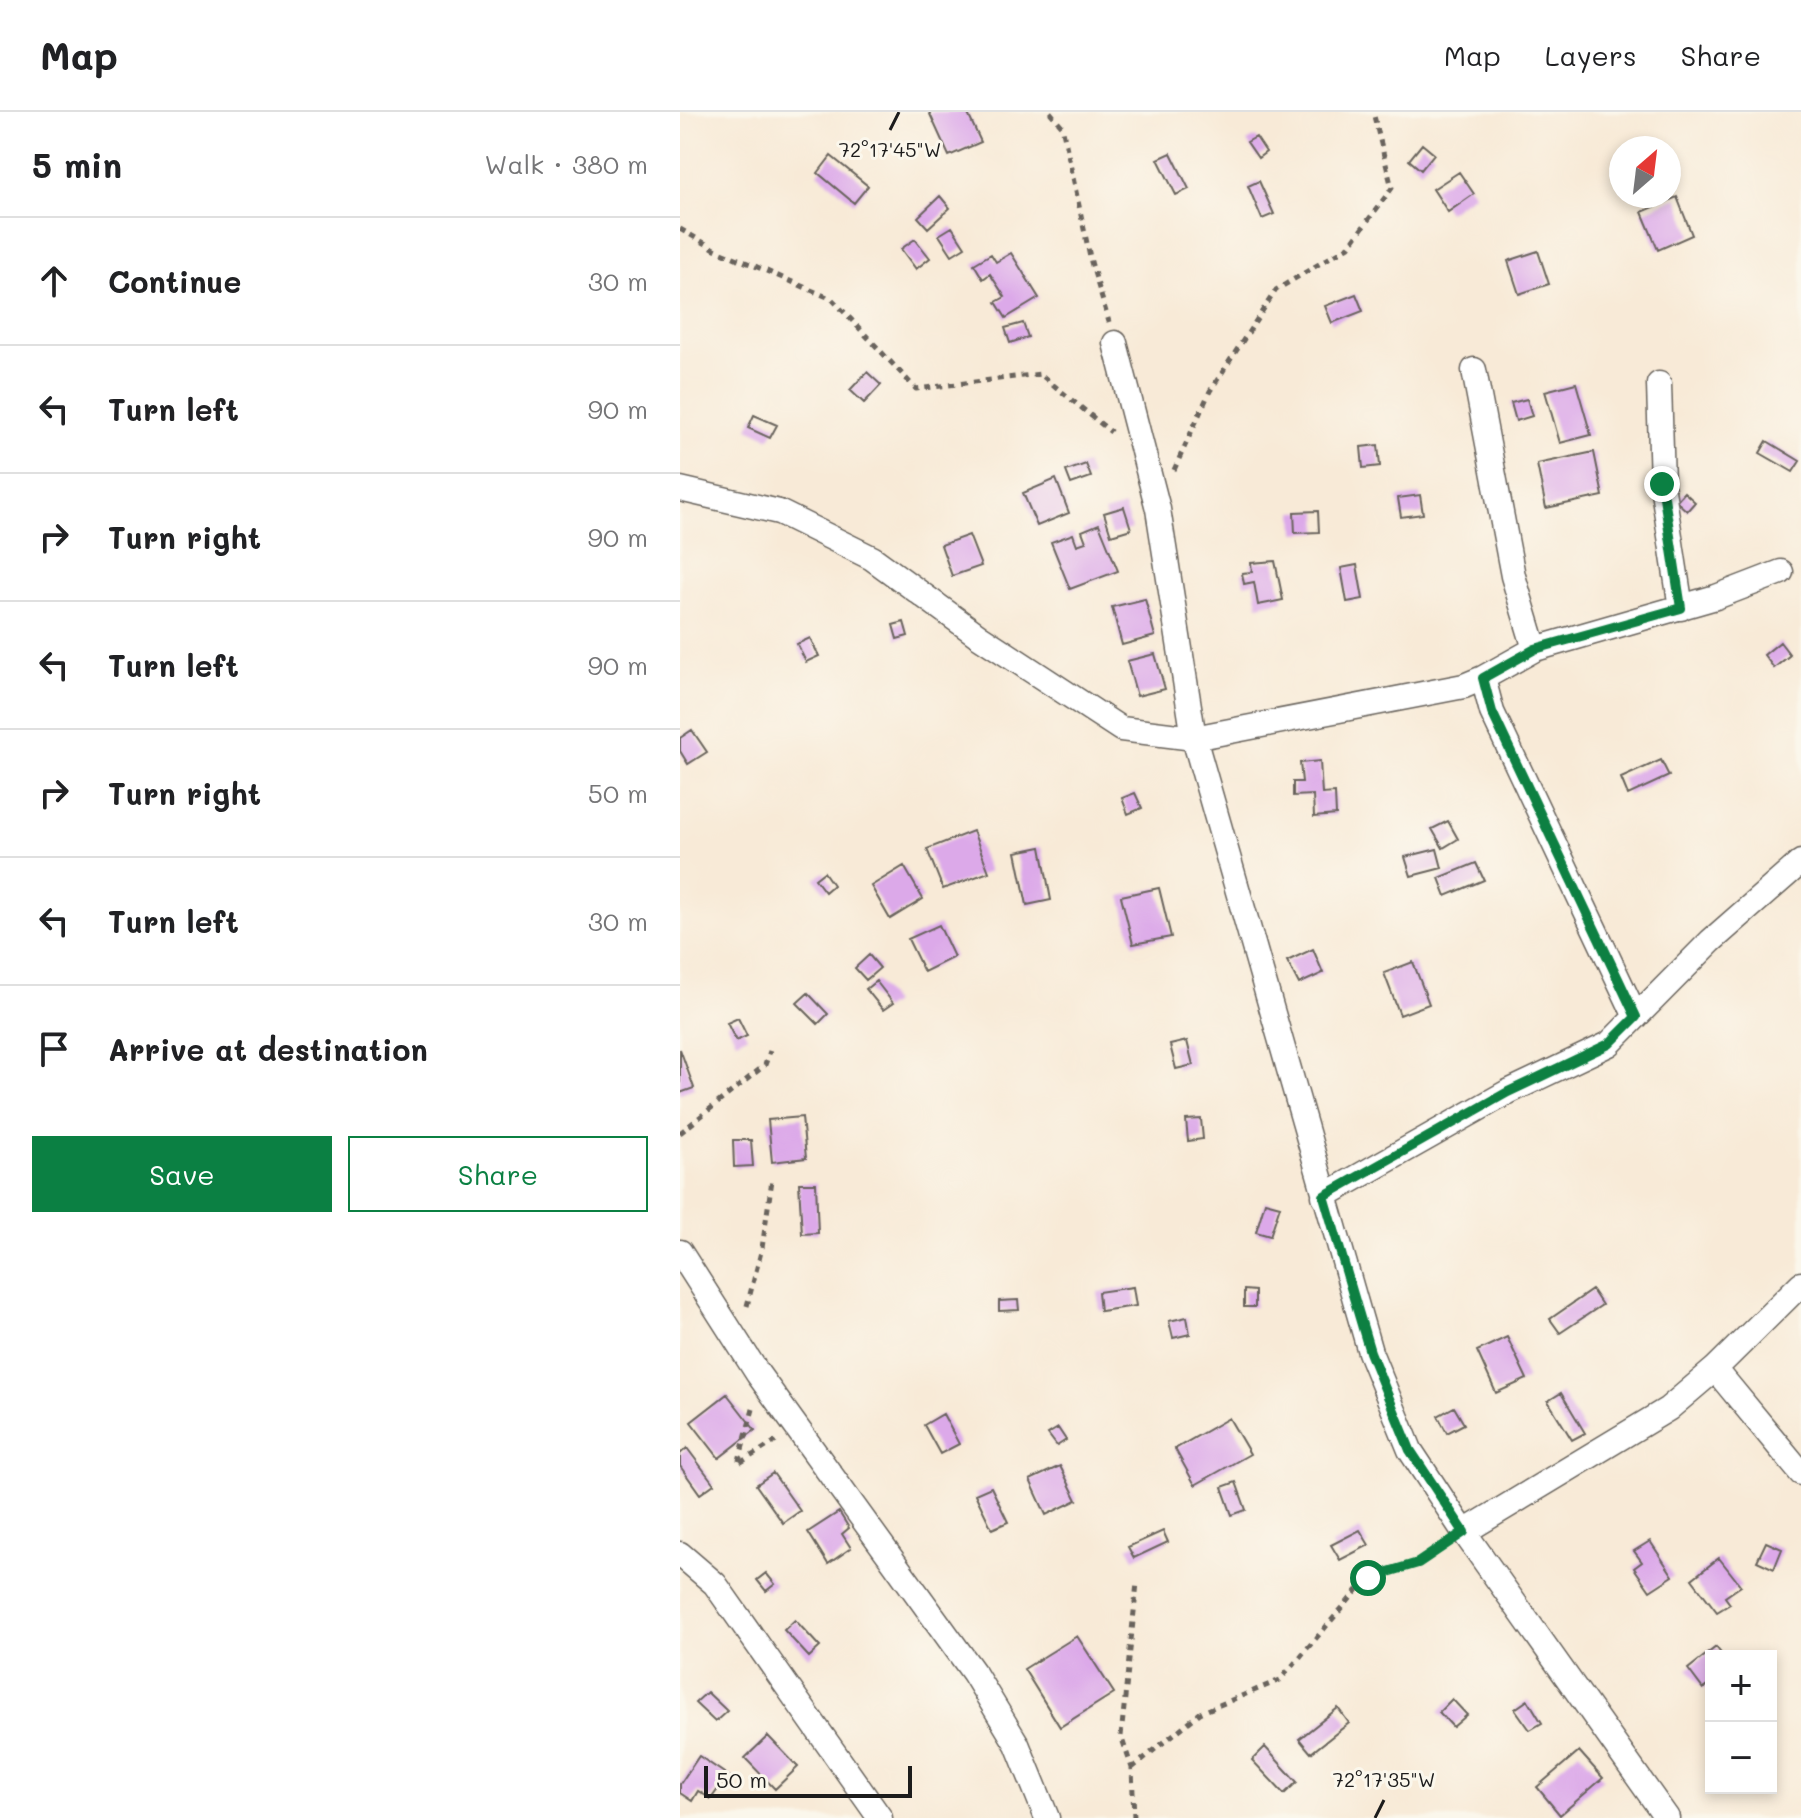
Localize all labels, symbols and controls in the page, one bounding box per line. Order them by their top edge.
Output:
text: Map [40,30,118,80]
text: Map [1444,37,1501,73]
text: Layers [1545,37,1637,73]
text: Share [1681,37,1761,73]
text: 72°17'45"W [839,136,941,162]
north arrow [1609,136,1681,208]
text: 5 min [32,142,122,187]
text: Walk · 380 m [485,147,648,181]
icon: ahead [32,259,76,303]
text: Continue [108,261,241,301]
text: 30 m [588,264,648,298]
icon: left [32,387,76,431]
text: Turn left [108,389,239,429]
text: 90 m [588,392,648,426]
route end [1644,466,1680,502]
icon: right [32,515,76,559]
text: Turn right [108,517,261,557]
text: 90 m [588,520,648,554]
icon: left [32,643,76,687]
text: Turn left [108,645,239,685]
text: 90 m [588,648,648,682]
icon: right [32,771,76,815]
text: Turn right [108,773,261,813]
text: 50 m [588,776,648,810]
icon: left [32,899,76,943]
text: Turn left [108,901,239,941]
text: 30 m [588,904,648,938]
icon: arrive [32,1027,76,1071]
text: Arrive at destination [108,1029,428,1069]
button: Save [32,1136,332,1212]
button: Share [348,1136,648,1212]
route start [1350,1560,1386,1596]
map controls [1705,1650,1777,1794]
button: + [1705,1650,1777,1722]
button: − [1705,1722,1777,1794]
scale bar [704,1762,912,1798]
text: 50 m [716,1765,767,1794]
text: 72°17'35"W [1333,1766,1435,1792]

